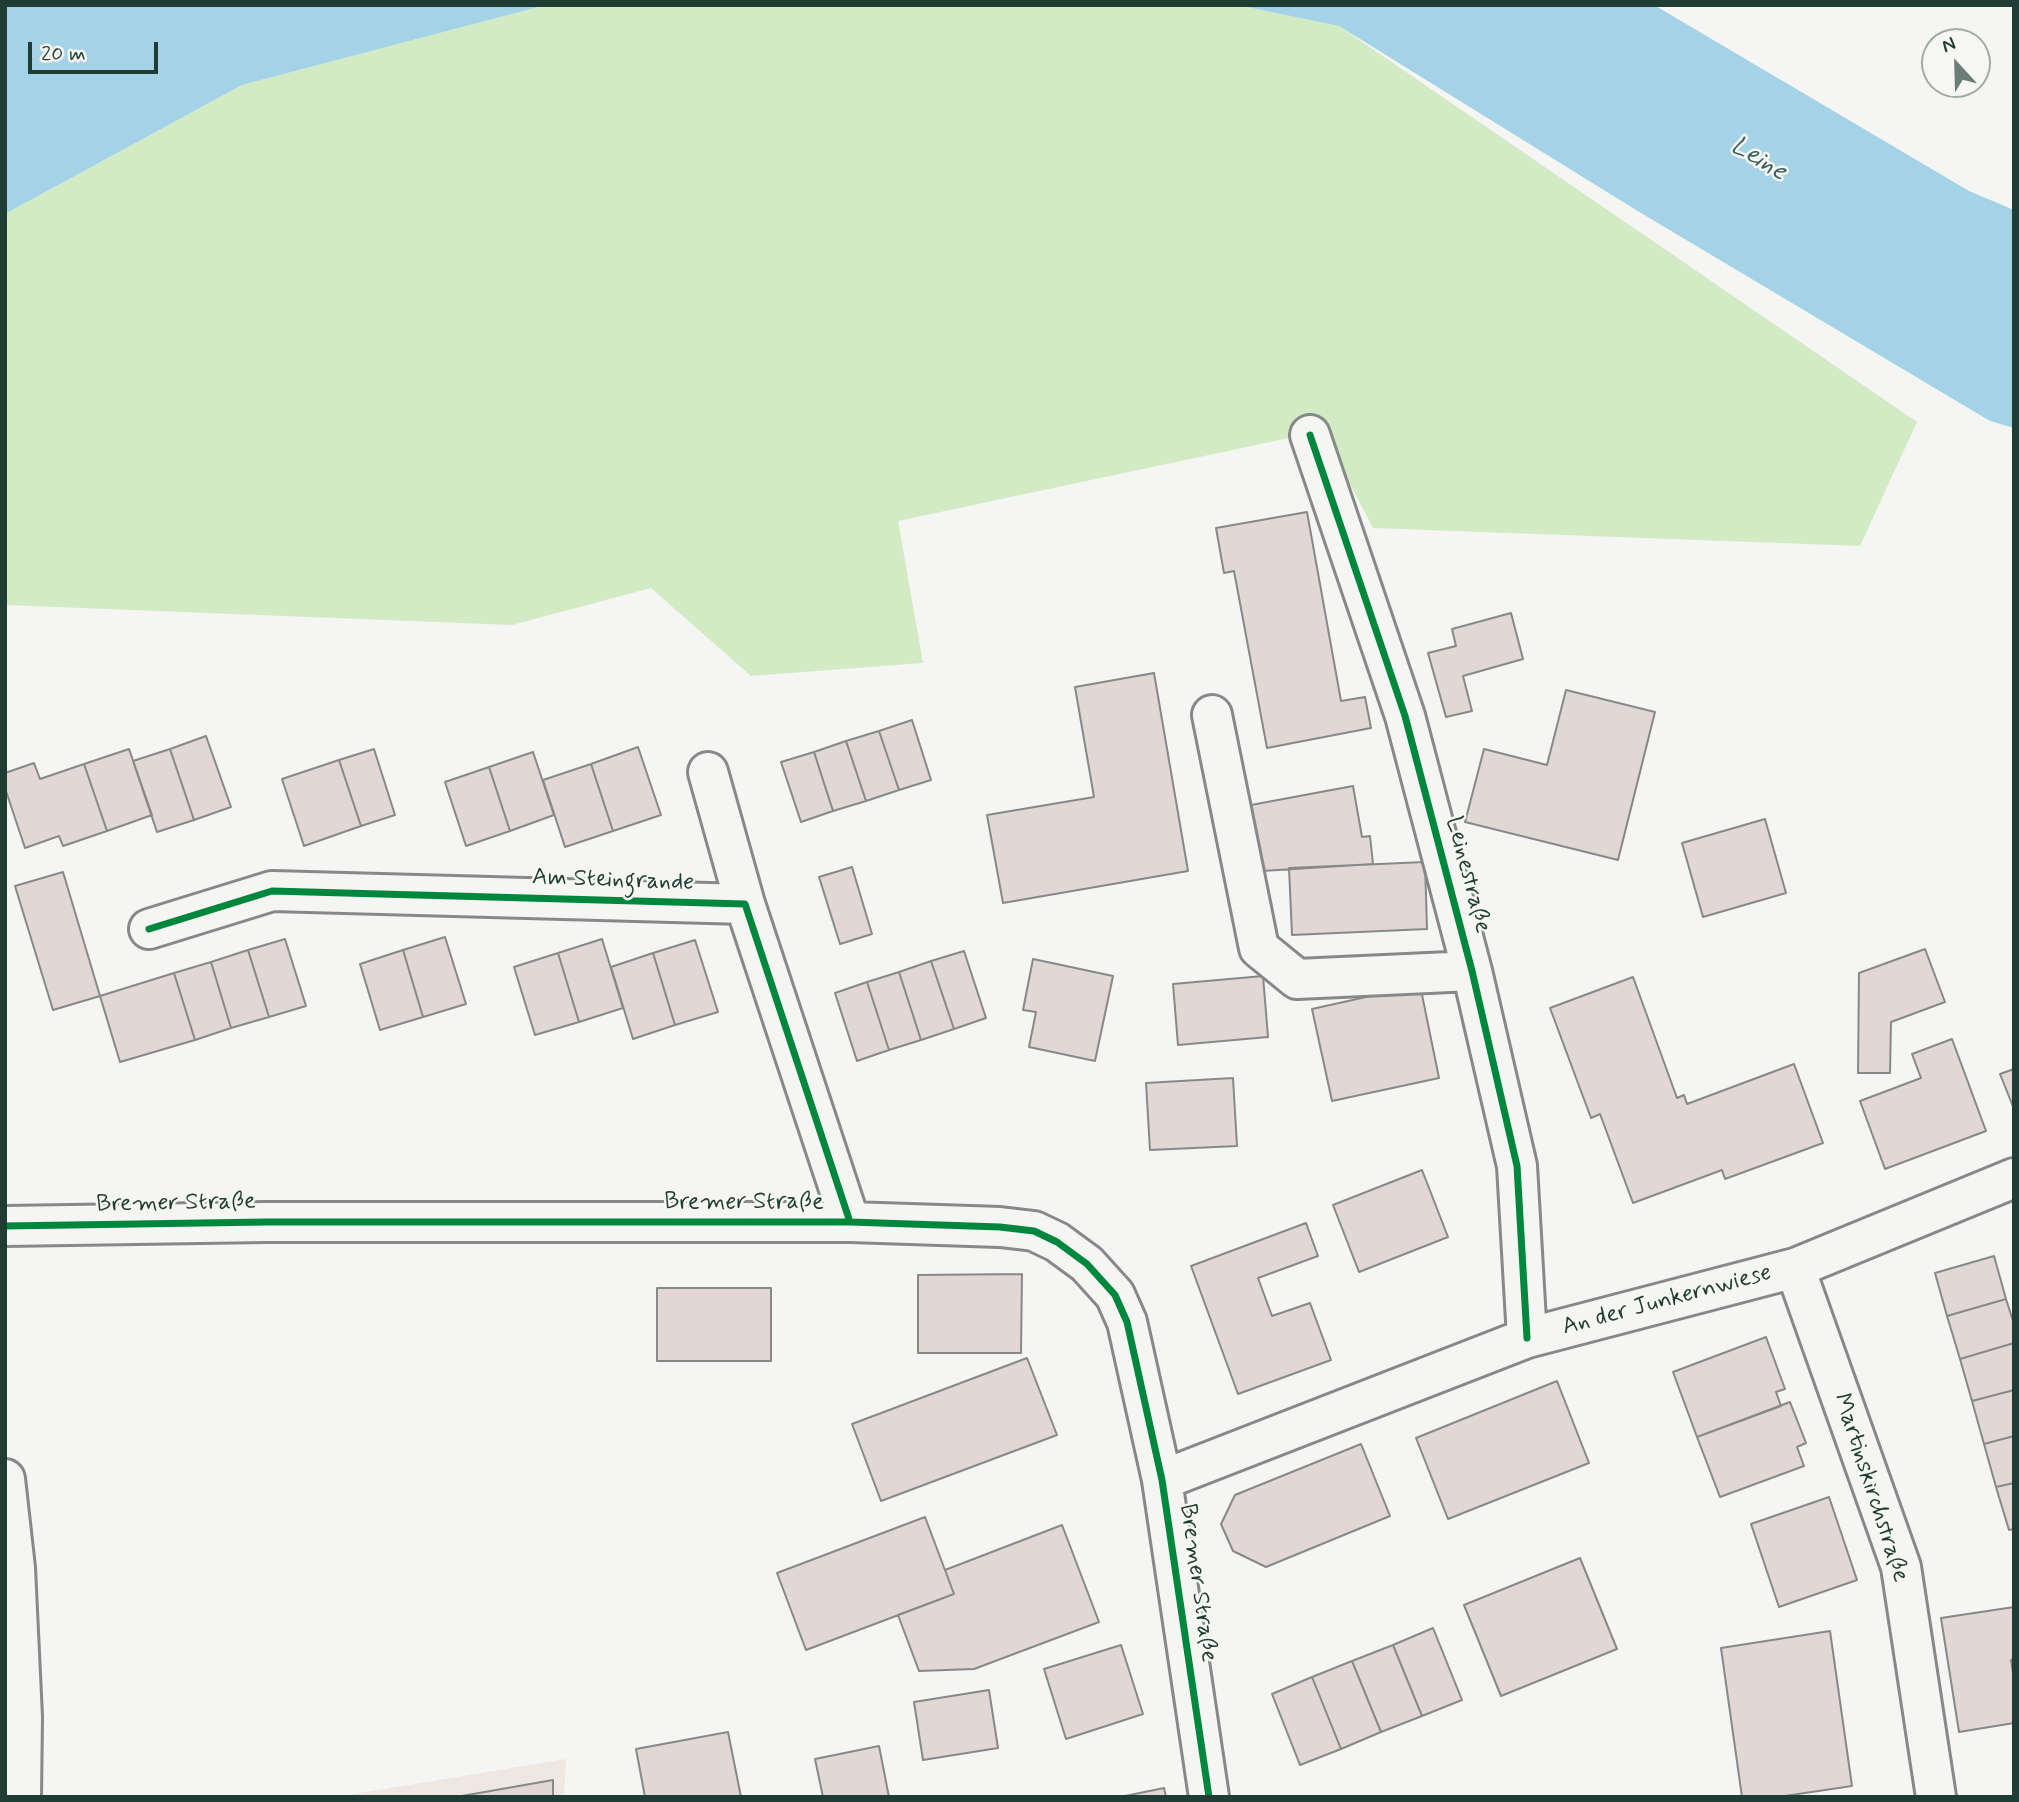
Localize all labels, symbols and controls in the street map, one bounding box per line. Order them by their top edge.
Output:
scale bar [32,28,161,72]
north arrow [1921,28,1991,98]
text: N [1938,31,1959,59]
text: 20 m [41,40,86,68]
water label: Leine [1724,131,1792,189]
street label: Leinestraße [1438,814,1496,936]
street label: Am Steingrande [532,864,694,898]
street label: Bremer Straße [96,1188,256,1220]
street label: Bremer Straße [664,1189,824,1217]
street label: An der Junkernwiese [1559,1259,1775,1343]
street label: Martinskirchstraße [1826,1390,1914,1586]
street label: Bremer Straße [1172,1502,1222,1664]

